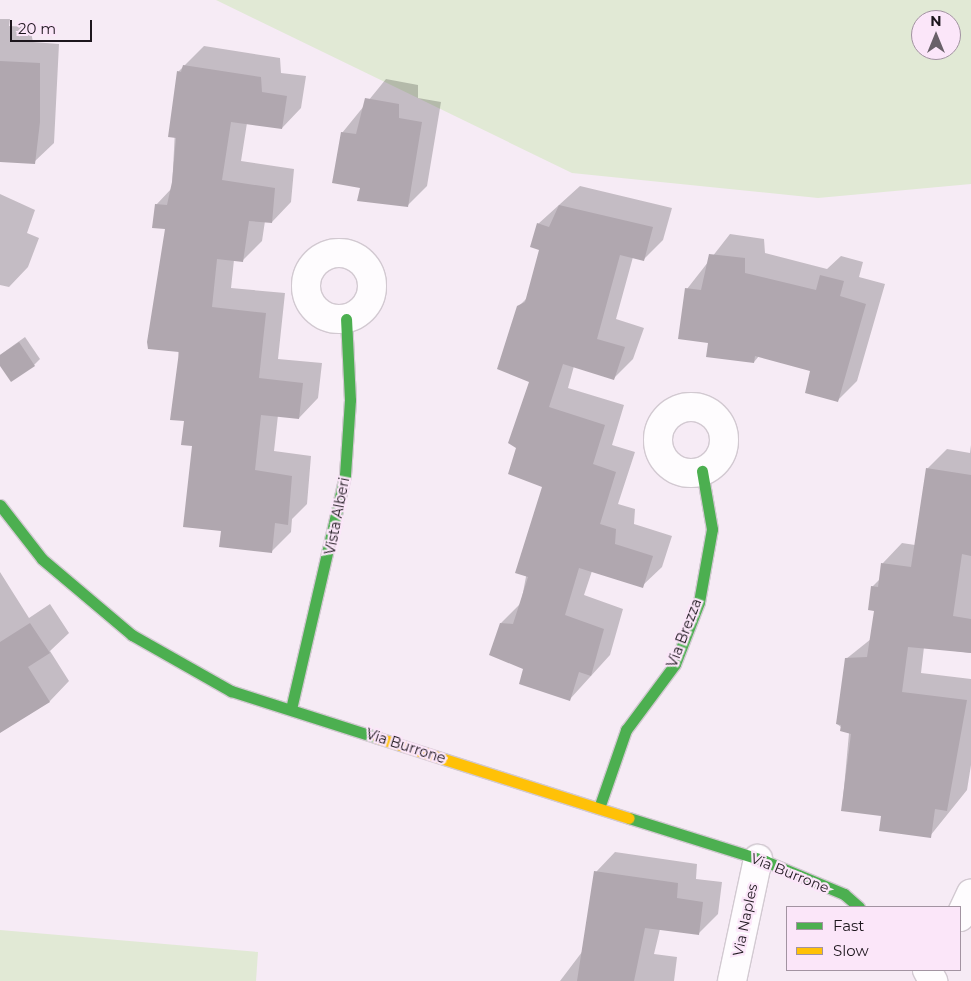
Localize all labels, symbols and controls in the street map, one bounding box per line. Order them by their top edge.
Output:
scale bar [12,10,95,42]
north arrow [911,10,961,60]
text: N [930,12,942,30]
text: 20 m [18,19,56,38]
street label: Vista Alberi [321,476,353,556]
street label: Via Brezza [663,596,705,670]
street label: Via Burrone [364,725,448,767]
street label: Via Burrone [748,850,832,896]
street label: Via Naples [729,882,761,958]
legend [786,906,961,971]
text: Fast [833,916,864,935]
text: Slow [833,941,869,960]

